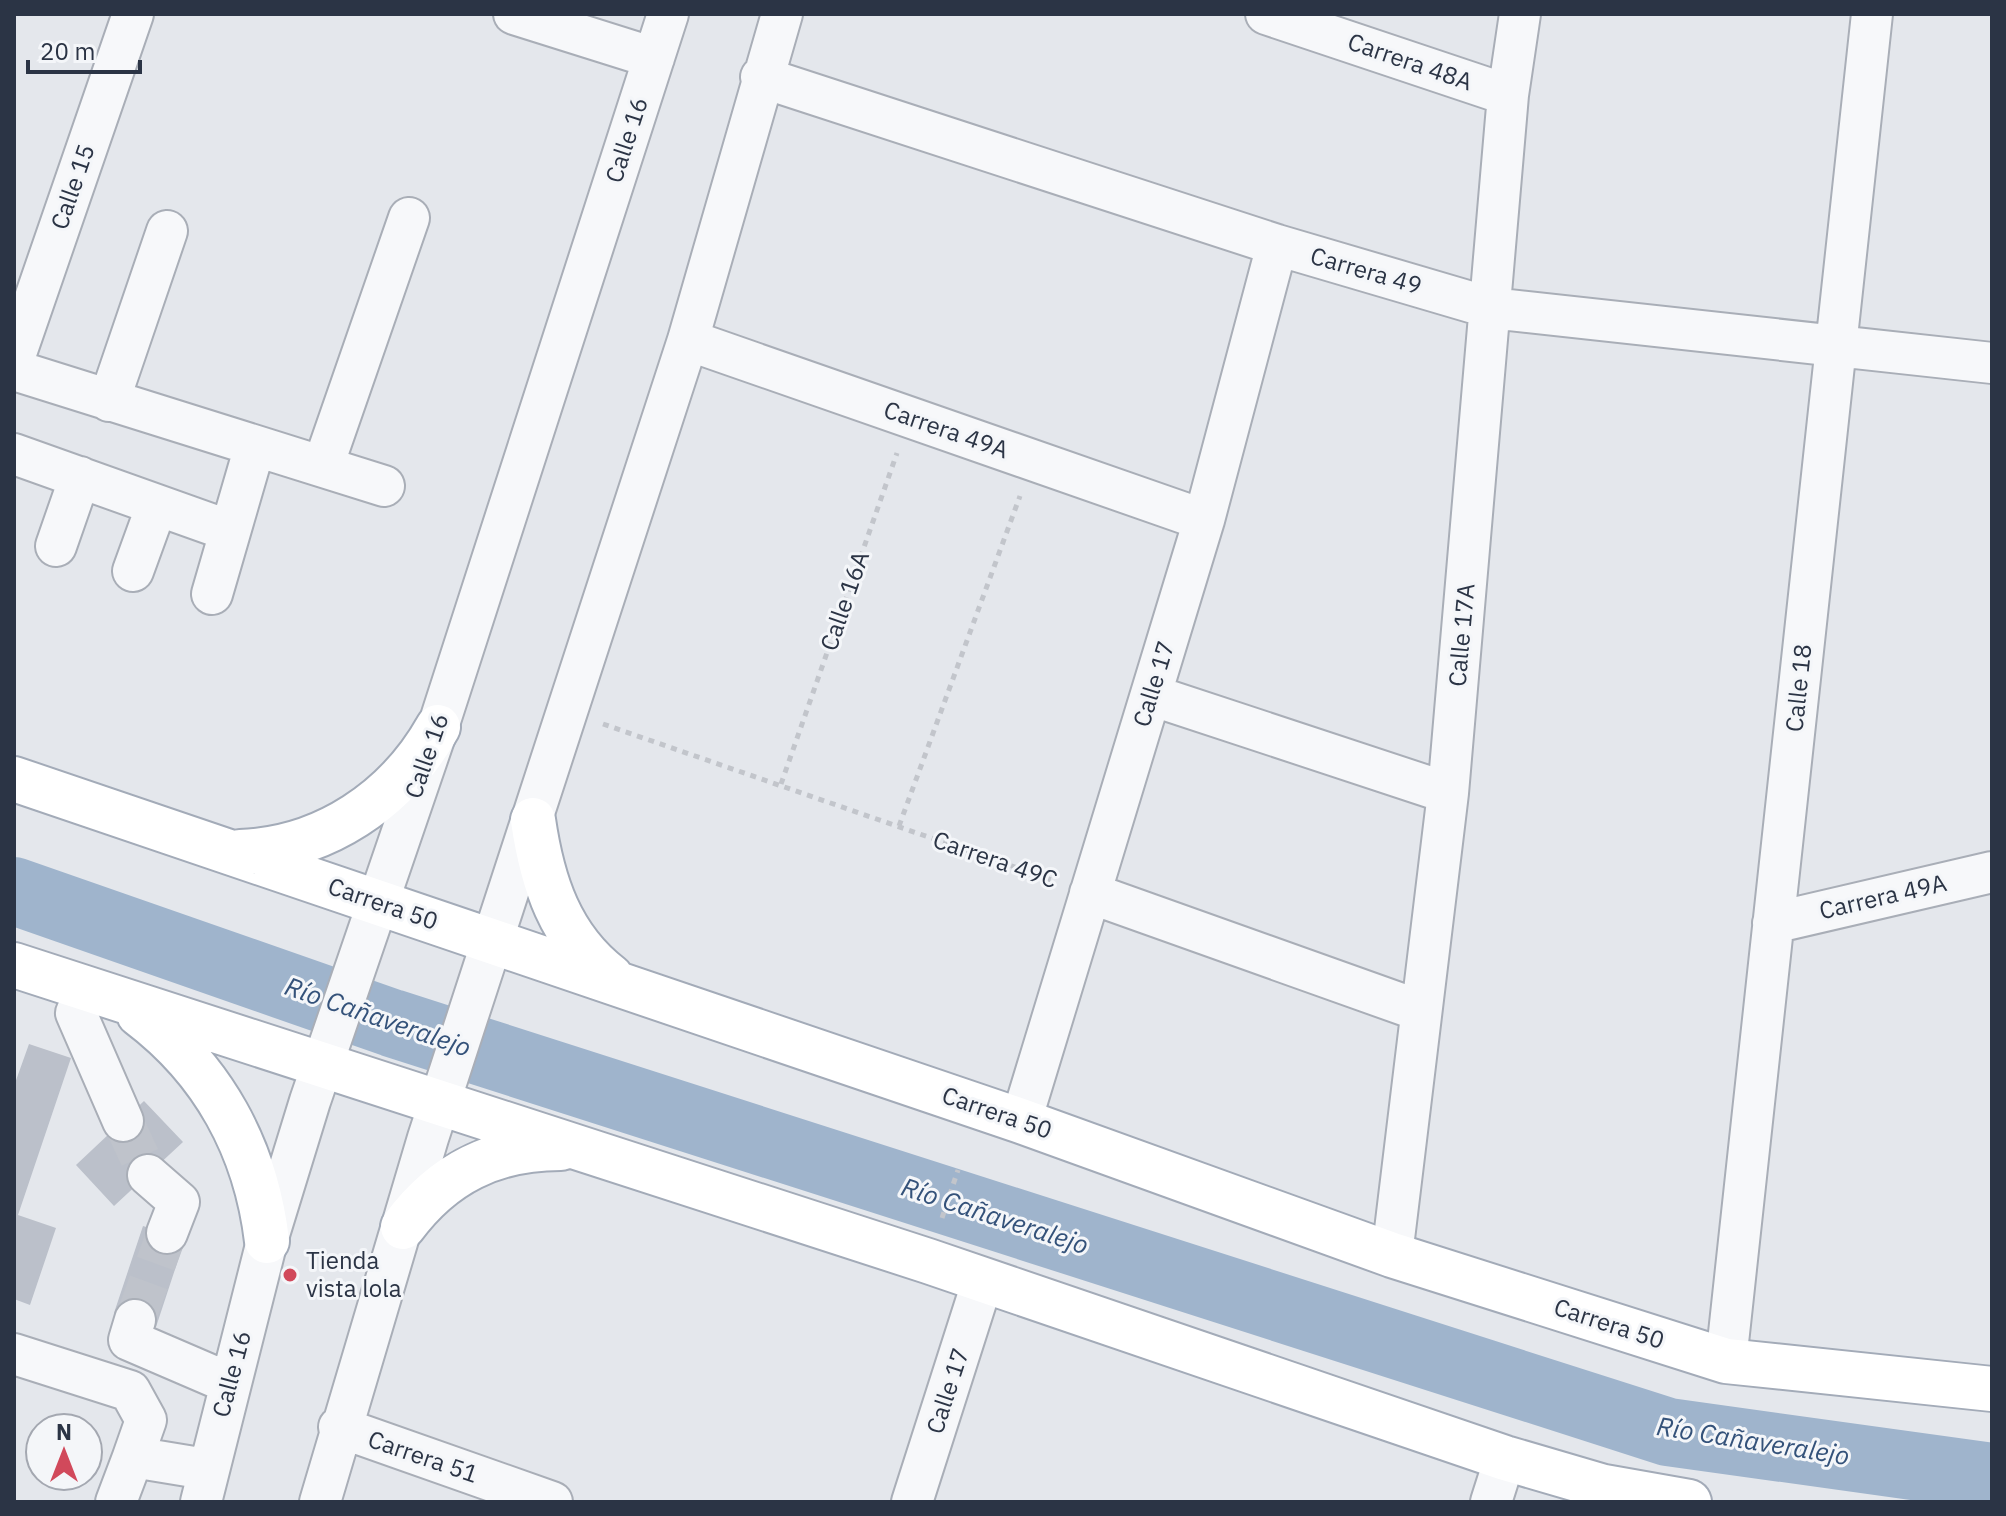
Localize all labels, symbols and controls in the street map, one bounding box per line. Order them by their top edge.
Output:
scale bar [28,24,140,74]
street label: Carrera 48A [1344,25,1477,97]
text: 20 m [40,35,95,67]
street label: Calle 16 [597,93,655,187]
street label: Calle 15 [43,140,102,234]
street label: Carrera 49 [1307,239,1426,301]
street label: Carrera 49A [880,393,1013,465]
street label: Calle 16A [812,546,876,655]
street label: Calle 17A [1441,582,1481,688]
street label: Calle 17 [1125,637,1181,731]
street label: Calle 18 [1777,642,1819,733]
street label: Calle 16 [397,709,456,803]
street label: Carrera 49C [929,823,1062,895]
street label: Carrera 49A [1816,866,1950,926]
street label: Carrera 50 [324,869,443,937]
water label: Río Cañaveralejo [281,968,476,1064]
street label: Carrera 50 [938,1078,1057,1146]
water label: Río Cañaveralejo [897,1169,1093,1261]
place label: Tienda vista lola [306,1244,402,1304]
marker: Tienda vista lola [281,1266,299,1284]
street label: Carrera 50 [1550,1290,1669,1356]
street label: Calle 16 [204,1327,258,1421]
street label: Calle 17 [918,1344,976,1438]
water label: Río Cañaveralejo [1654,1408,1852,1472]
north arrow [24,1412,104,1492]
text: N [56,1417,72,1446]
street label: Carrera 51 [364,1422,483,1490]

